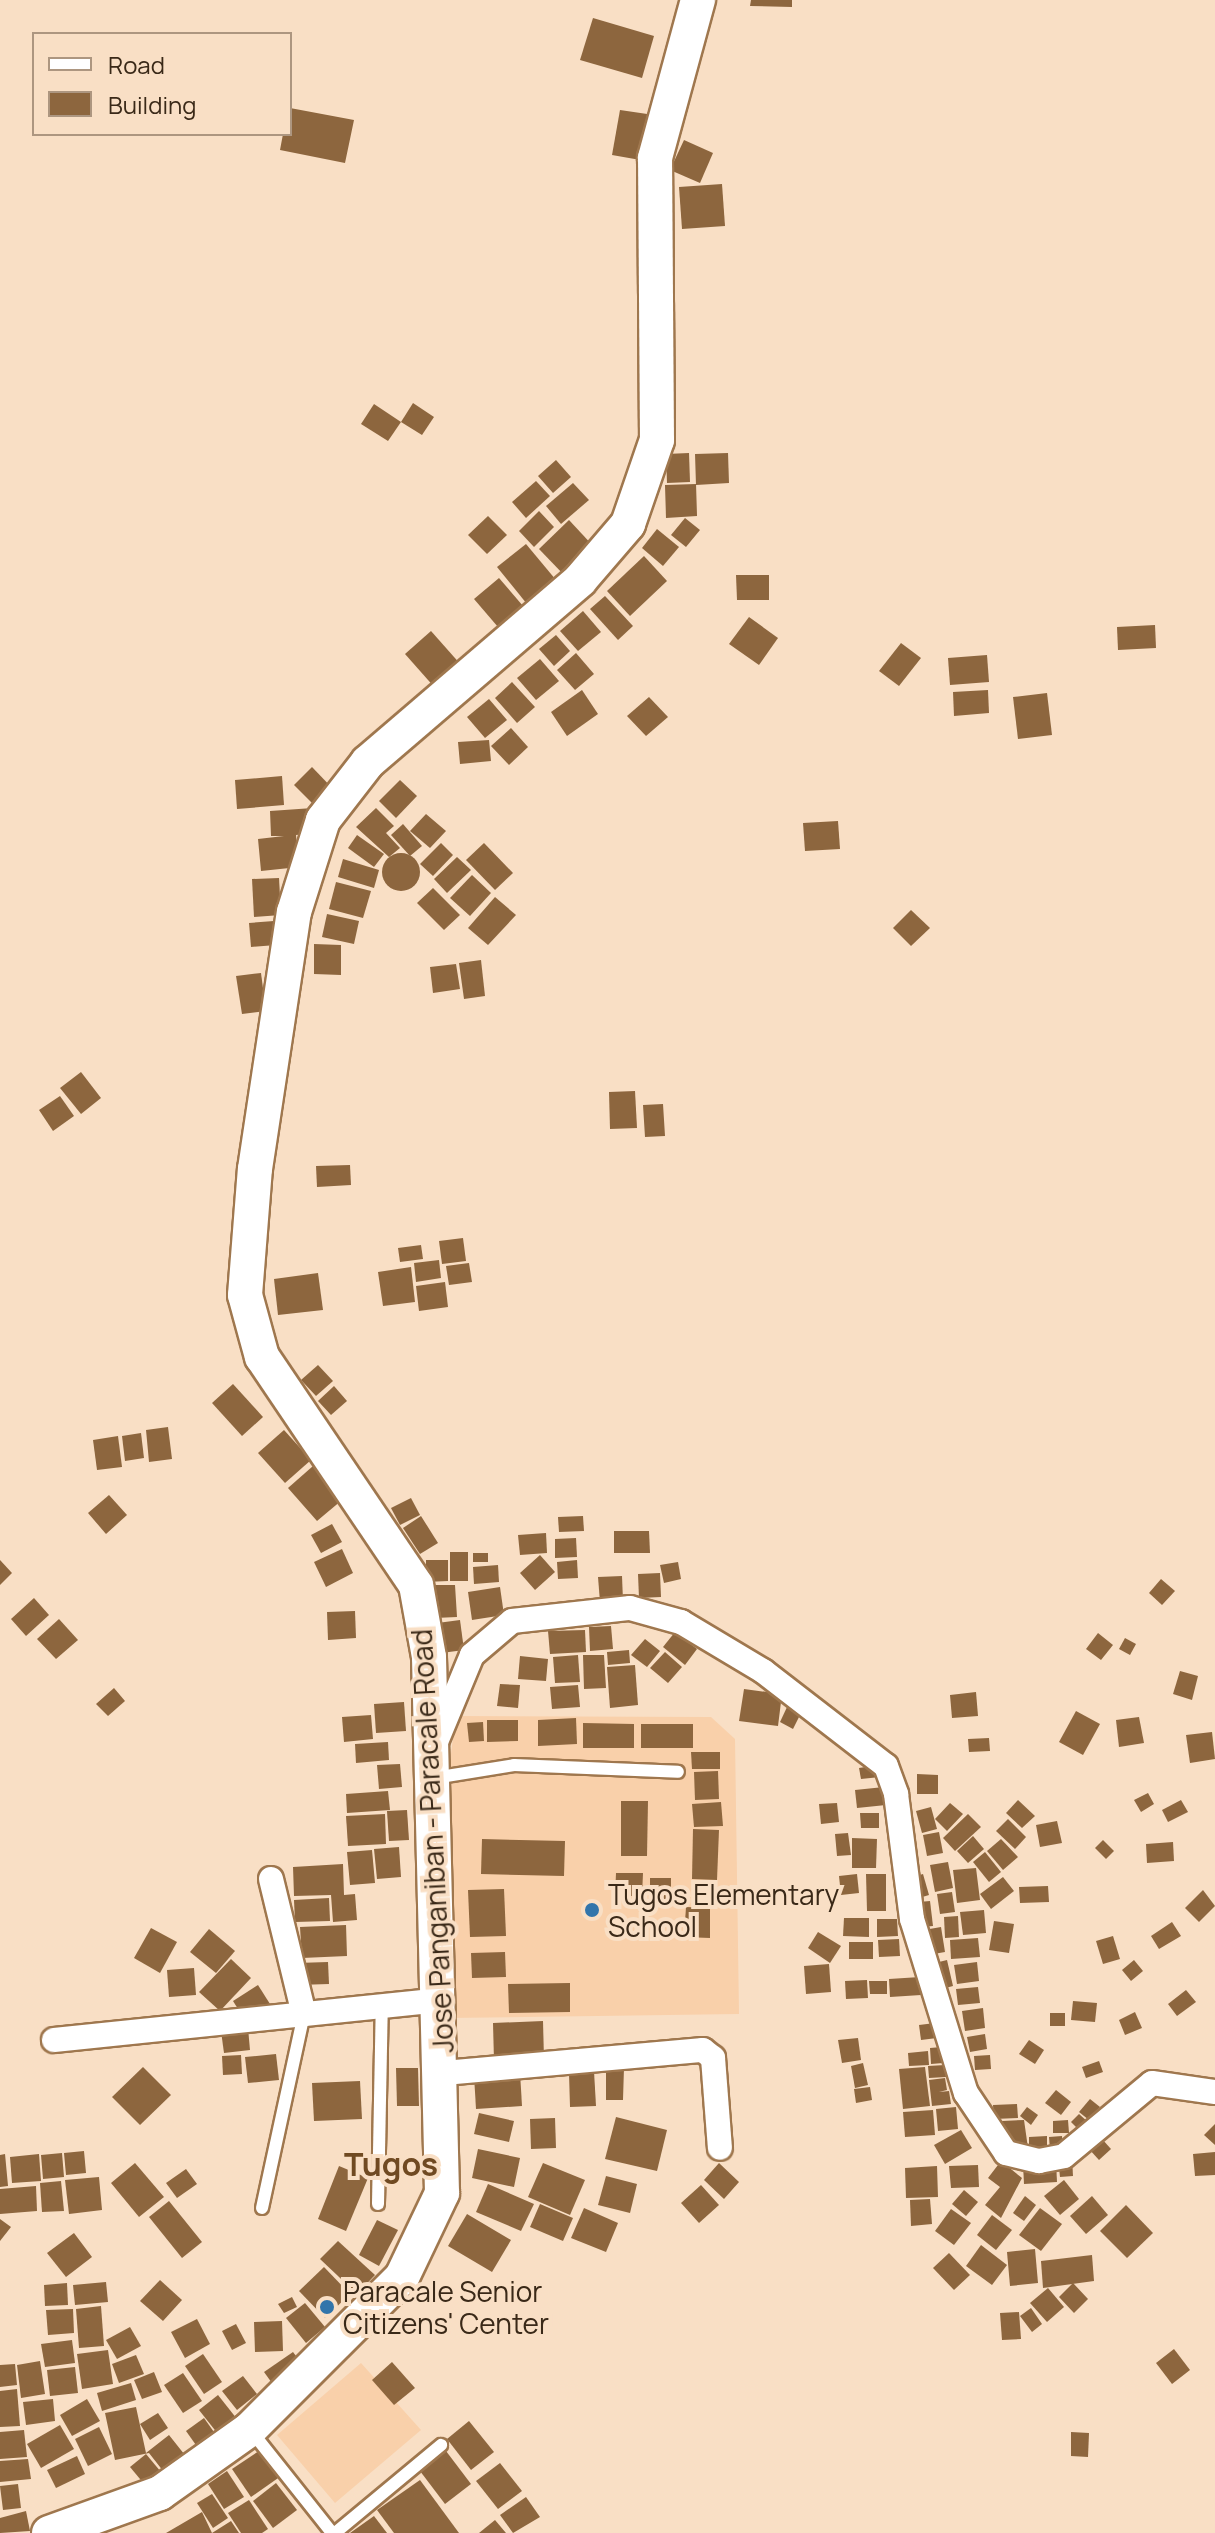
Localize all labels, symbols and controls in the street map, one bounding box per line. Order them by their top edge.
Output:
legend [32,32,292,136]
text: Road [108,48,165,81]
text: Building [108,88,196,121]
street label: Jose Panganiban - Paracale Road [404,1628,460,2054]
place label: Tugos Elementary School [608,1877,839,1943]
marker: Tugos Elementary School [583,1901,601,1919]
district label: Tugos [344,2145,438,2183]
place label: Paracale Senior Citizens' Center [343,2274,549,2340]
marker: Paracale Senior Citizens' Center [318,2298,336,2316]

